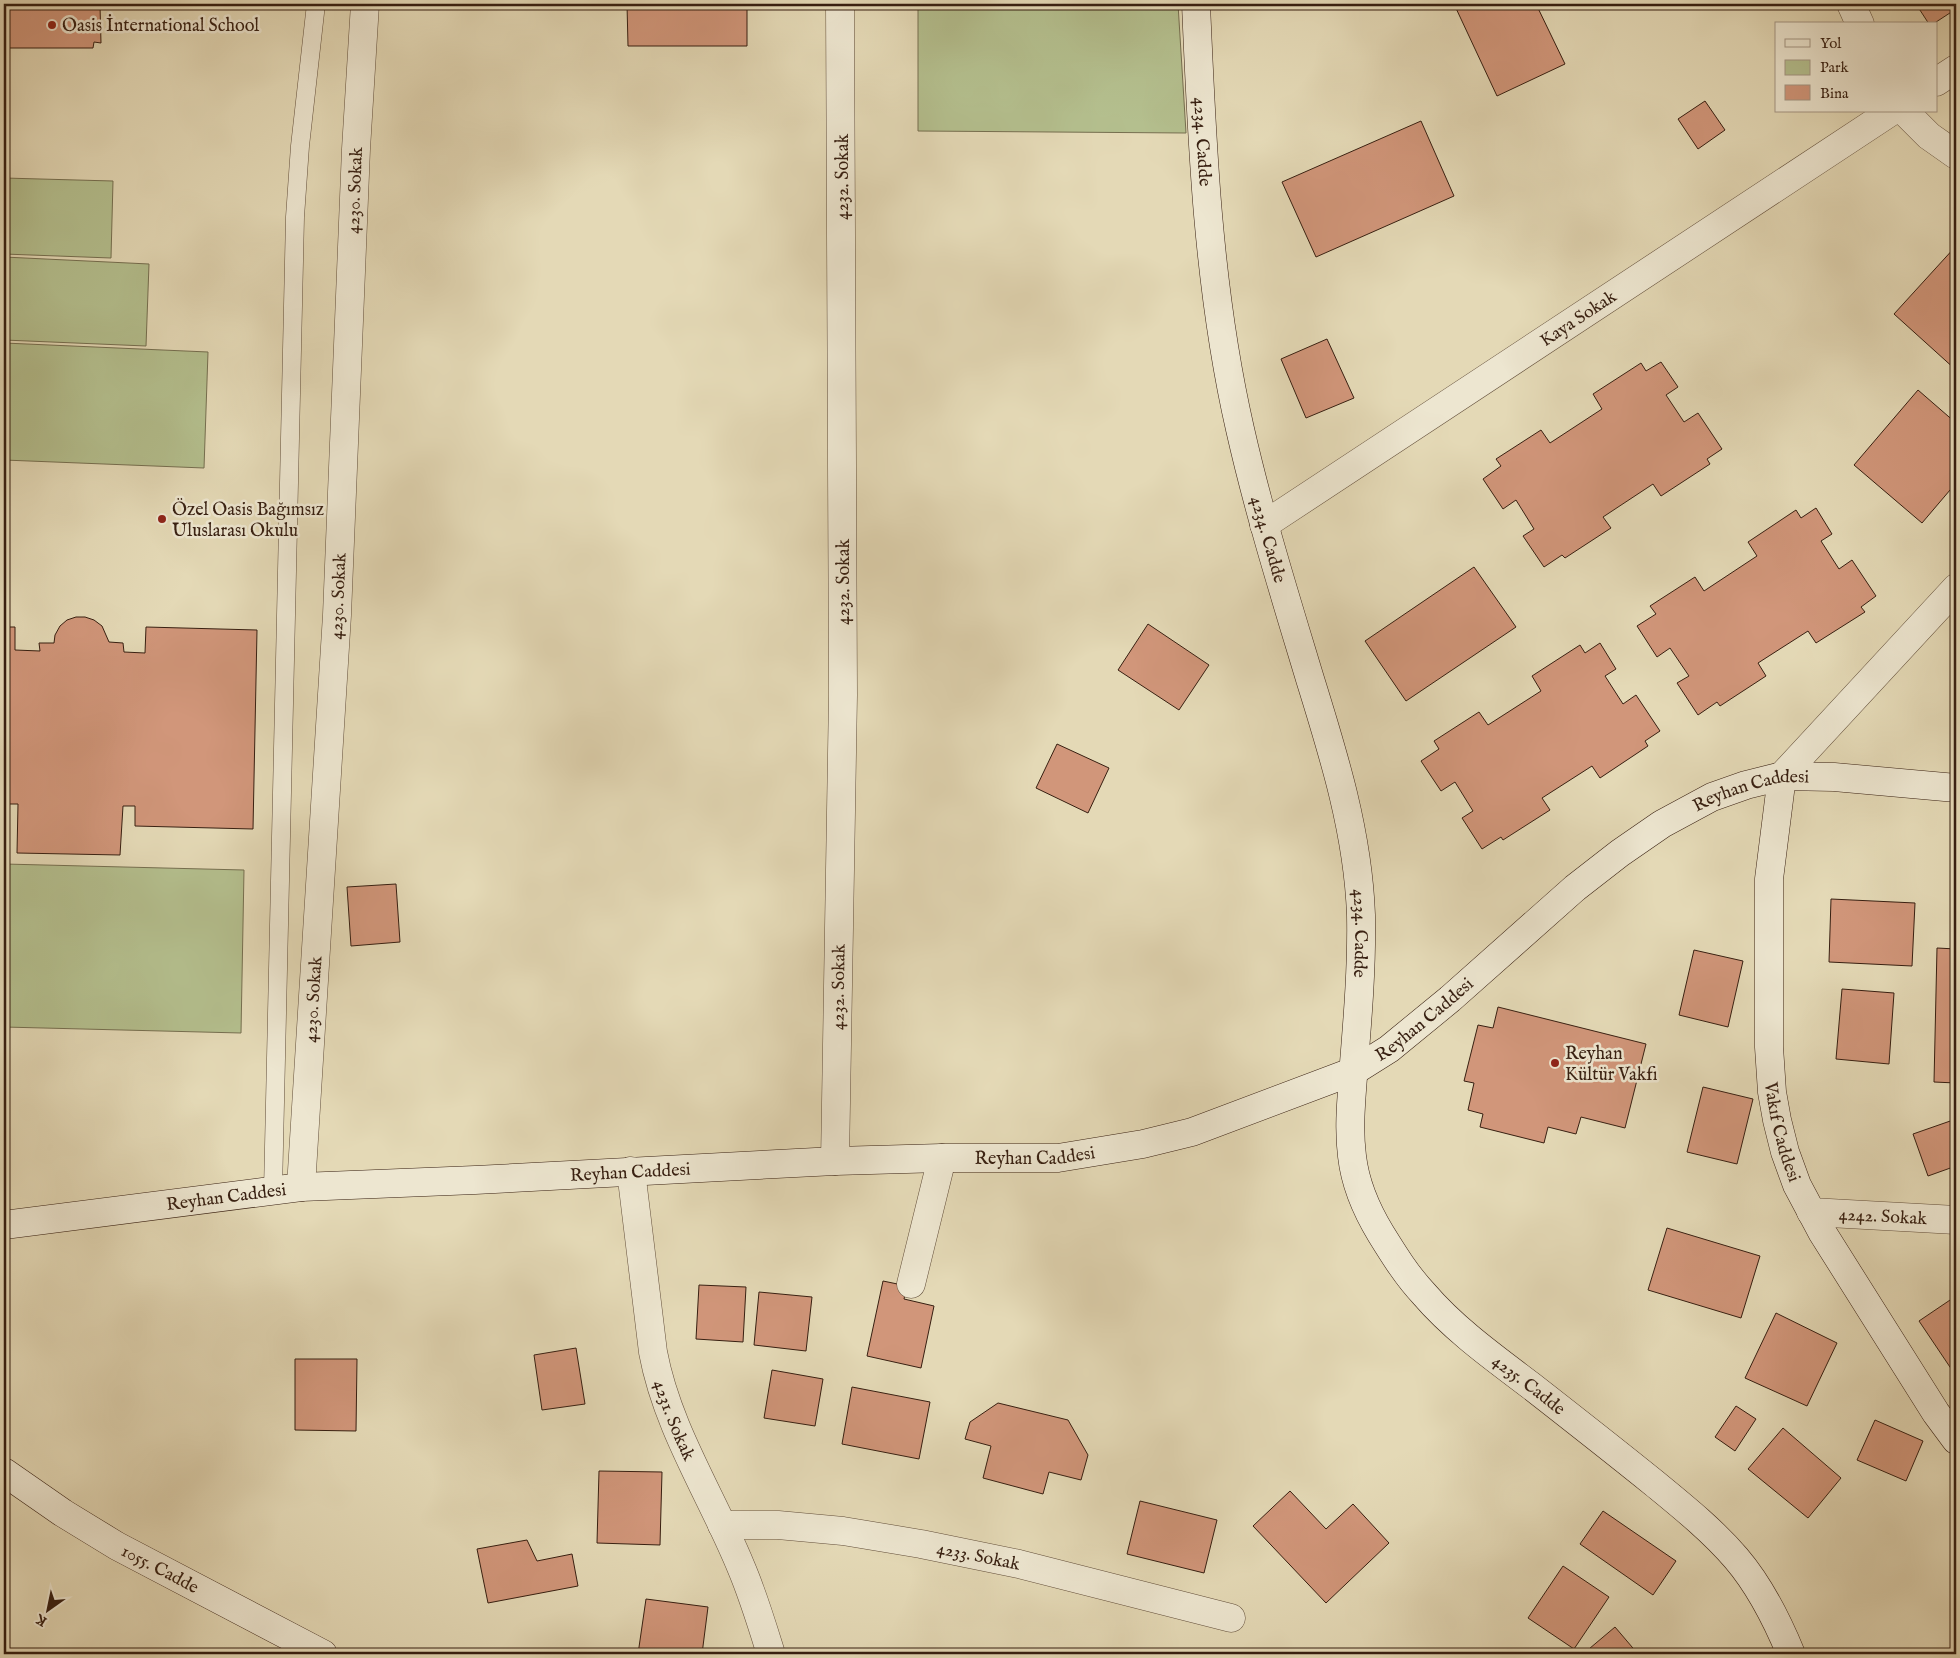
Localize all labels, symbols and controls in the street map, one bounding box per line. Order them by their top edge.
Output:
place label: Oasis İnternational School [62,14,259,38]
marker: Oasis İnternational School [46,19,58,31]
legend [1775,22,1938,112]
text: Yol [1820,34,1842,53]
text: Park [1820,58,1850,77]
text: Bina [1820,84,1849,103]
street label: 4234. Cadde [1187,97,1216,187]
street label: 4232. Sokak [832,134,855,220]
street label: 4230. Sokak [343,146,369,234]
street label: Kaya Sokak [1536,286,1622,353]
street label: 4234. Cadde [1244,494,1290,586]
place label: Özel Oasis Bağımsız Uluslarası Okulu [172,498,324,543]
marker: Özel Oasis Bağımsız Uluslarası Okulu [156,513,168,525]
street label: 4232. Sokak [833,539,856,625]
street label: 4230. Sokak [325,552,353,640]
street label: Reyhan Caddesi [1689,766,1810,818]
street label: 4234. Cadde [1346,888,1371,978]
street label: 4232. Sokak [827,943,852,1030]
street label: 4230. Sokak [300,955,329,1043]
street label: Reyhan Caddesi [1371,973,1479,1068]
place label: Reyhan Kültür Vakfı [1565,1043,1658,1087]
marker: Reyhan Kültür Vakfı [1549,1057,1561,1069]
street label: Vakıf Caddesi [1758,1080,1805,1186]
street label: Reyhan Caddesi [975,1142,1097,1171]
street label: Reyhan Caddesi [569,1159,691,1188]
street label: Reyhan Caddesi [165,1179,288,1217]
street label: 4242. Sokak [1838,1204,1928,1231]
street label: 4235. Cadde [1487,1350,1569,1421]
street label: 4231. Sokak [647,1378,700,1465]
street label: 4233. Sokak [934,1537,1022,1577]
street label: 1055. Cadde [117,1540,202,1600]
north arrow [22,1586,72,1636]
text: K [32,1609,51,1630]

